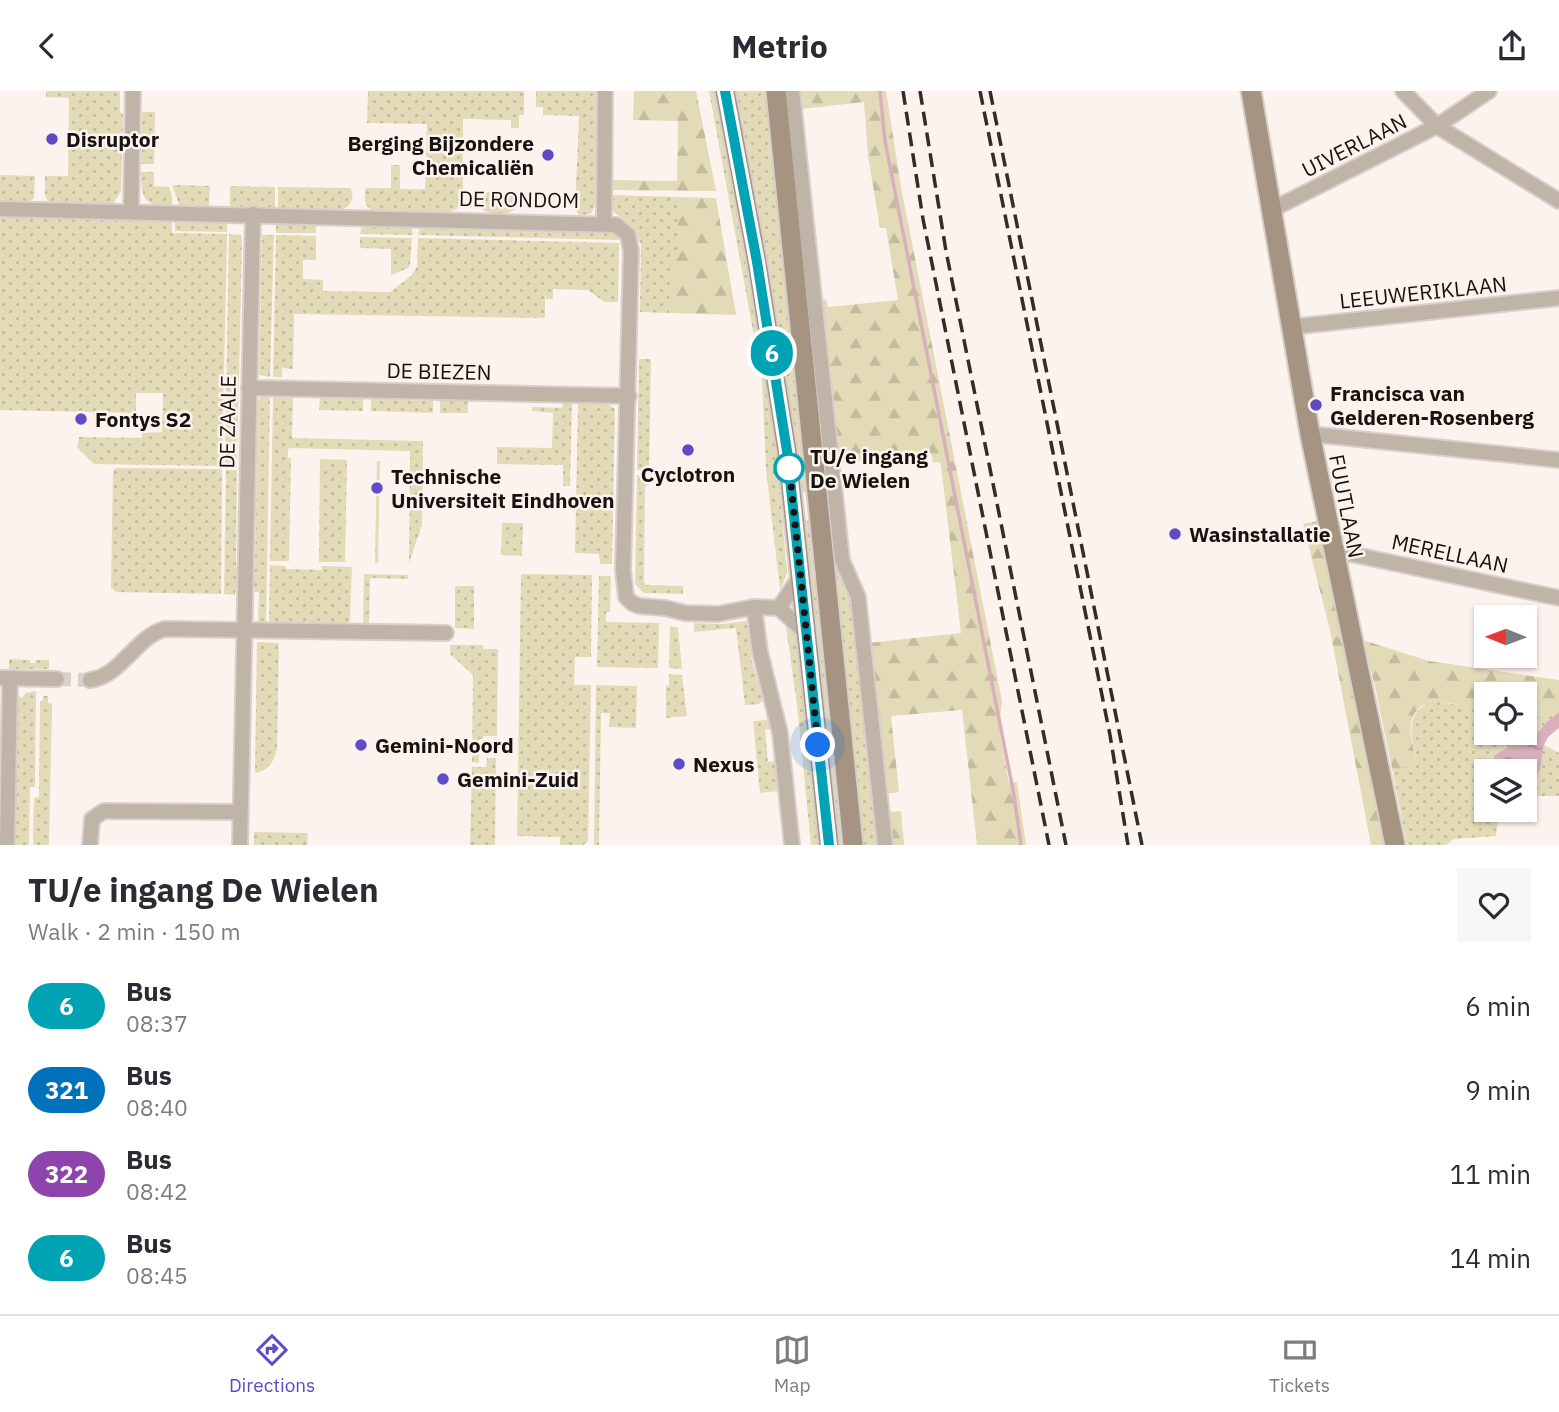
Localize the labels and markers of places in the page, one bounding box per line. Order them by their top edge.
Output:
place label: Disruptor [66,125,160,153]
place label: Berging Bijzondere Chemicaliën [348,129,534,181]
marker: Disruptor [44,131,60,147]
marker: Berging Bijzondere Chemicaliën [540,147,556,163]
place label: Francisca van Gelderen-Rosenberg [1330,379,1534,431]
marker: Francisca van Gelderen-Rosenberg [1308,397,1324,413]
place label: Fontys S2 [95,405,191,433]
marker: Fontys S2 [73,411,89,427]
marker: Cyclotron [680,442,696,458]
place label: TU/e ingang De Wielen [810,442,928,494]
marker: TU/e ingang De Wielen [774,453,804,483]
place label: Cyclotron [641,460,735,488]
place label: Technische Universiteit Eindhoven [391,462,615,514]
marker: Technische Universiteit Eindhoven [369,480,385,496]
place label: Wasinstallatie [1189,520,1331,548]
marker: Wasinstallatie [1167,526,1183,542]
place label: Gemini-Noord [375,731,514,759]
marker: Gemini-Noord [353,737,369,753]
place label: Nexus [693,750,755,778]
marker: Nexus [671,756,687,772]
place label: Gemini-Zuid [457,765,579,793]
marker: Gemini-Zuid [435,771,451,787]

